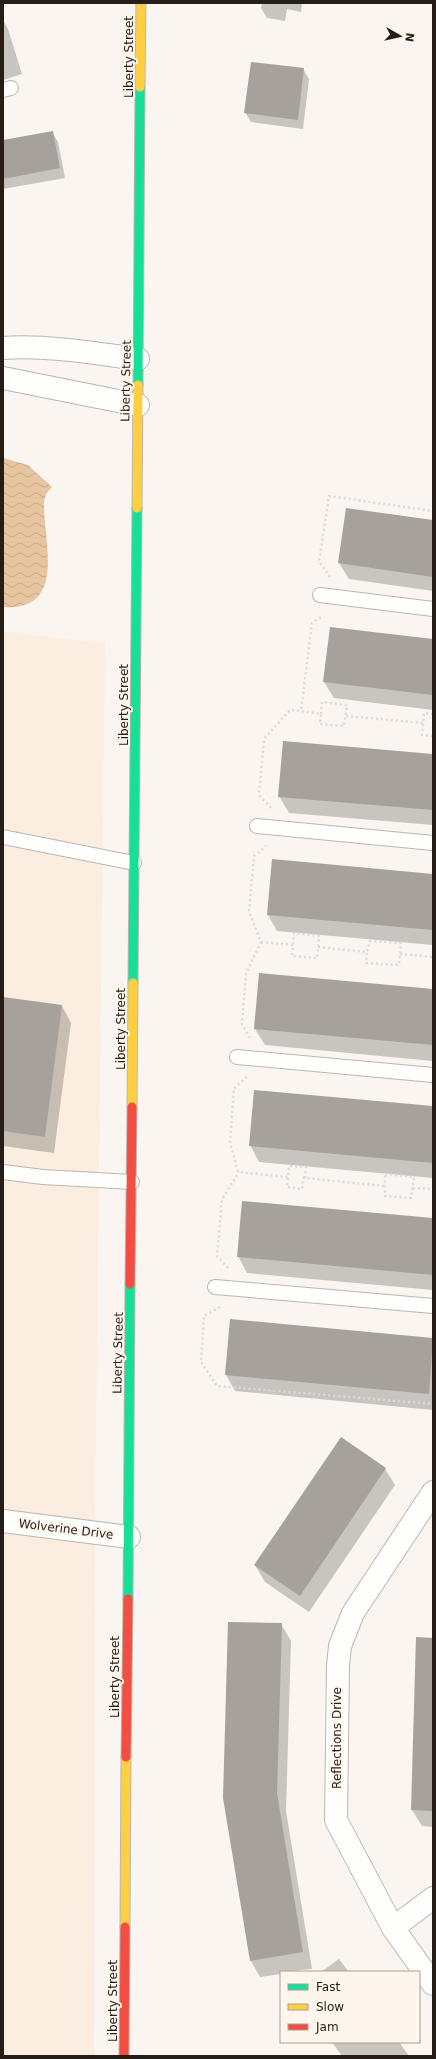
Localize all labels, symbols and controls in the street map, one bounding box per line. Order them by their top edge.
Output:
street label: Liberty Street [122,16,136,98]
north arrow [380,16,420,56]
text: N [402,32,416,43]
street label: Liberty Street [118,340,134,422]
street label: Liberty Street [117,664,131,746]
street label: Liberty Street [114,988,128,1070]
street label: Liberty Street [110,1312,126,1394]
street label: Wolverine Drive [18,1516,114,1542]
street label: Liberty Street [108,1636,122,1718]
street label: Reflections Drive [330,1687,344,1789]
street label: Liberty Street [106,1960,120,2042]
legend [280,1971,420,2043]
text: Fast [316,1980,340,1994]
text: Slow [316,2000,344,2014]
text: Jam [315,2020,339,2034]

